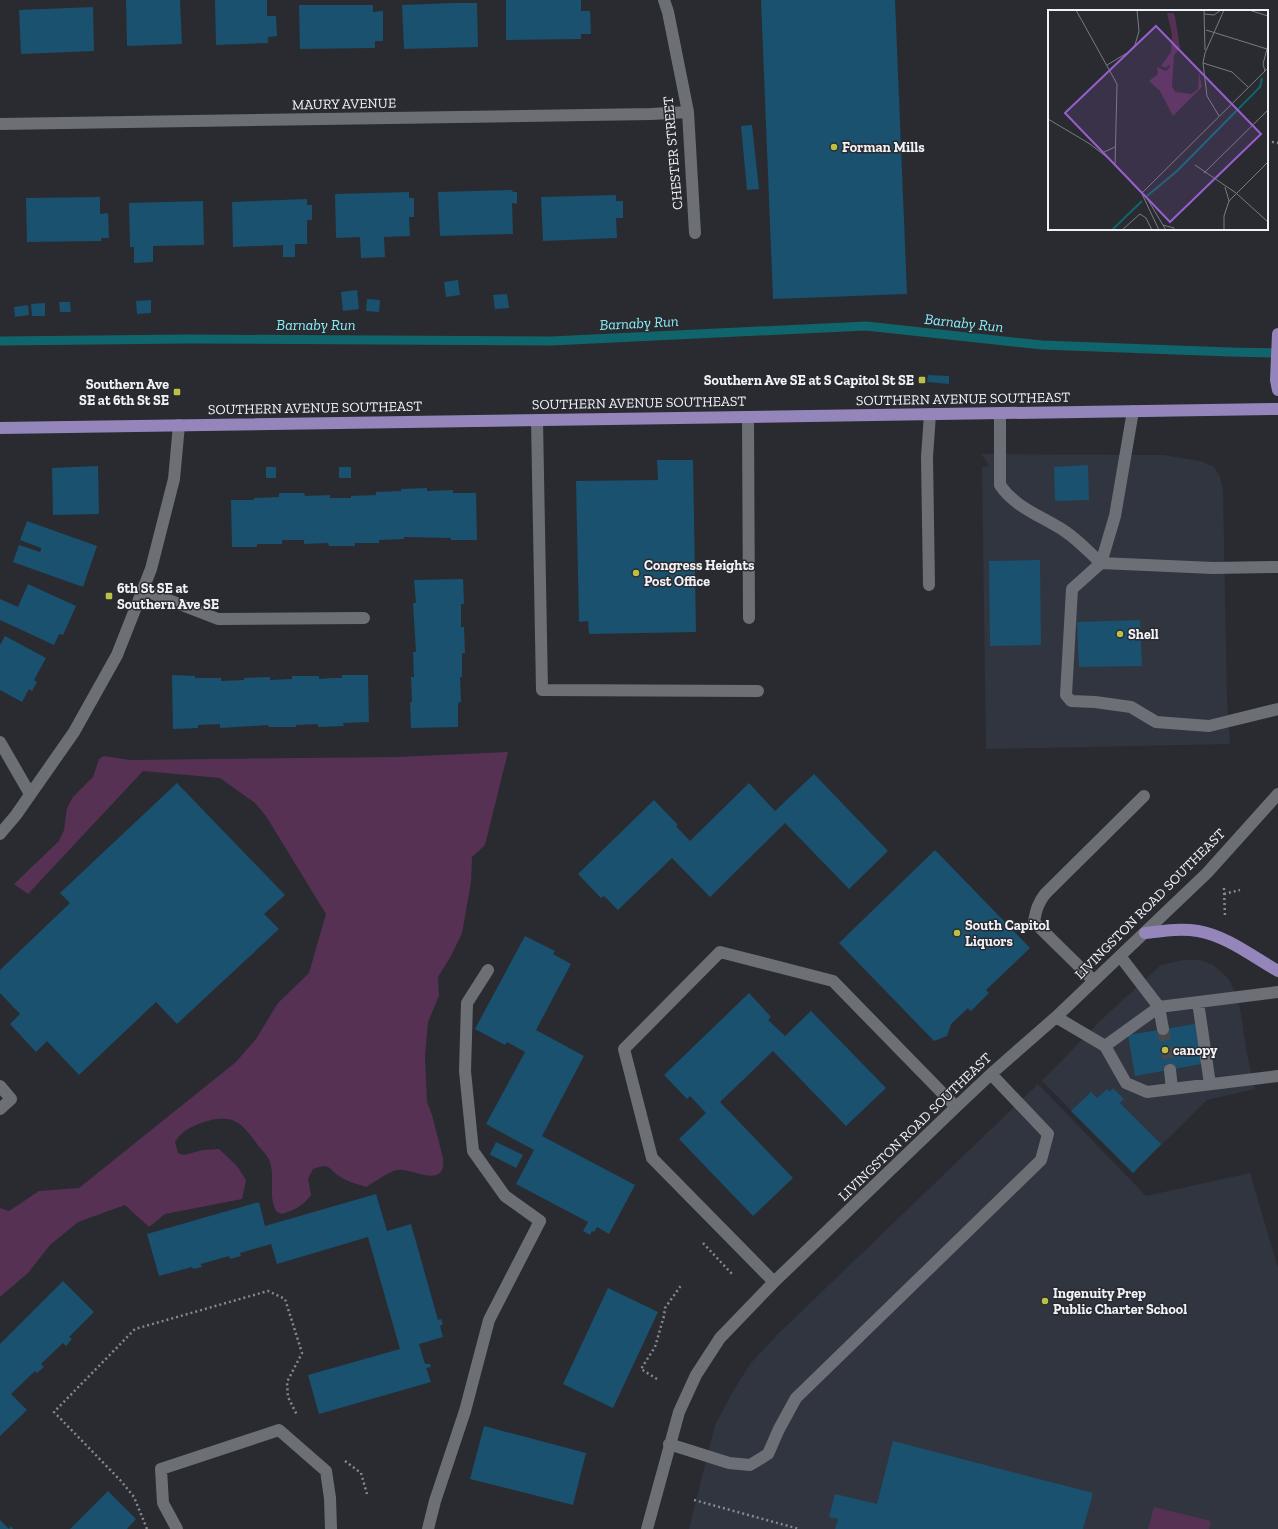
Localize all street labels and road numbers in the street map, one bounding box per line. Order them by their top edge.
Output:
street label: MAURY AVENUE [292,95,396,113]
street label: CHESTER STREET [660,95,686,211]
street label: SOUTHERN AVENUE SOUTHEAST [856,389,1071,409]
street label: SOUTHERN AVENUE SOUTHEAST [532,393,747,413]
street label: SOUTHERN AVENUE SOUTHEAST [208,398,423,418]
street label: LIVINGSTON ROAD SOUTHEAST [1071,825,1229,983]
street label: LIVINGSTON ROAD SOUTHEAST [835,1049,995,1205]

